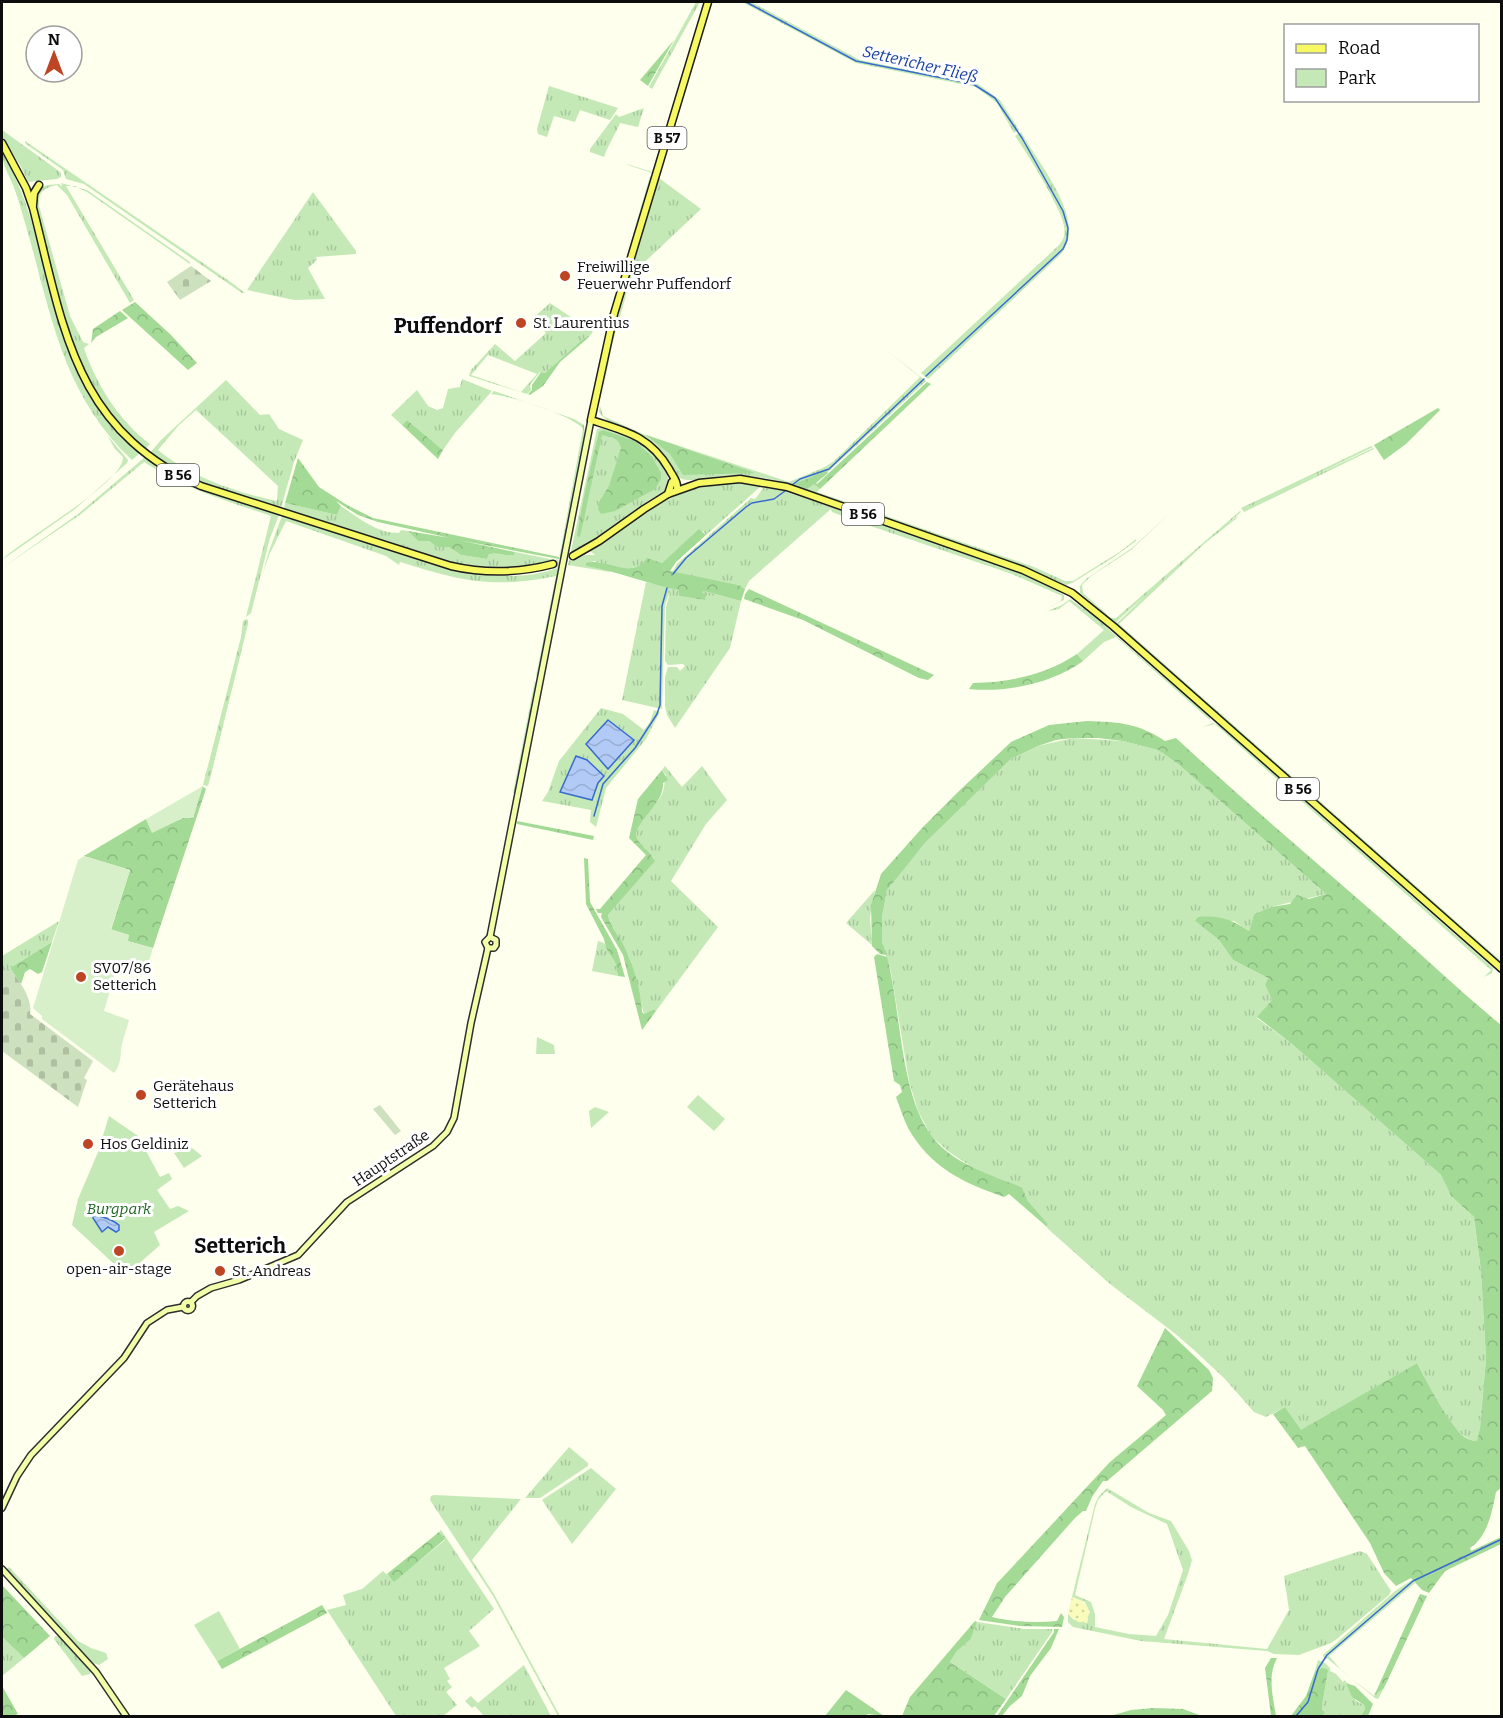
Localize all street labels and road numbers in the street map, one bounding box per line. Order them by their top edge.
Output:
road number: B 57 [648,127,686,149]
road number: B 56 [157,464,199,486]
road number: B 56 [842,503,884,525]
road number: B 56 [1277,778,1319,800]
street label: Hauptstraße [349,1126,433,1190]

